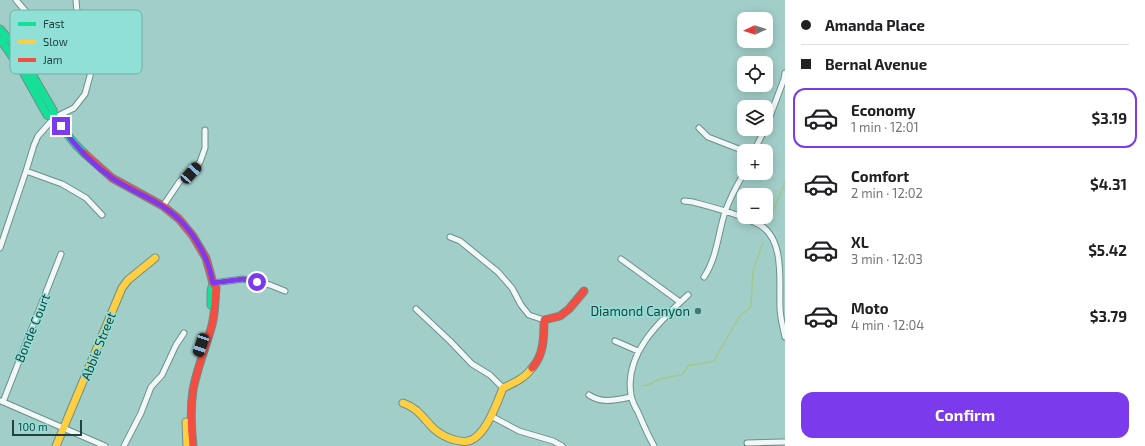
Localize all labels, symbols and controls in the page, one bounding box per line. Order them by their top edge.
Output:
legend [10,10,142,74]
north arrow [737,12,773,48]
map controls [737,12,773,224]
text: Amanda Place [825,16,925,34]
text: Fast [43,17,65,30]
text: Slow [43,35,68,48]
text: Jam [43,53,62,66]
text: Bernal Avenue [825,55,927,73]
button: locate [737,56,773,92]
button: layers [737,100,773,136]
icon: car [803,100,839,136]
text: Economy [851,101,916,119]
text: $3.19 [1091,109,1127,127]
route end [52,117,70,135]
text: 1 min · 12:01 [851,119,919,135]
button: + [737,144,773,180]
car [179,160,203,186]
icon: car [803,166,839,202]
text: Comfort [851,167,909,185]
text: $4.31 [1090,175,1127,193]
text: 2 min · 12:02 [851,185,923,201]
button: − [737,188,773,224]
icon: car [803,232,839,268]
text: XL [851,233,869,251]
text: $5.42 [1088,241,1127,259]
text: 3 min · 12:03 [851,251,923,267]
route start [248,273,266,291]
street label: Bonde Court [11,291,53,365]
icon: car [803,298,839,334]
text: Moto [851,299,889,317]
place label: Diamond Canyon [590,303,690,319]
marker: Diamond Canyon [693,306,703,316]
text: $3.79 [1090,307,1127,325]
street label: Abbie Street [77,310,119,382]
text: 4 min · 12:04 [851,317,924,333]
car [192,332,210,358]
button: Confirm [801,392,1129,438]
scale bar [12,418,82,437]
text: 100 m [18,420,48,433]

